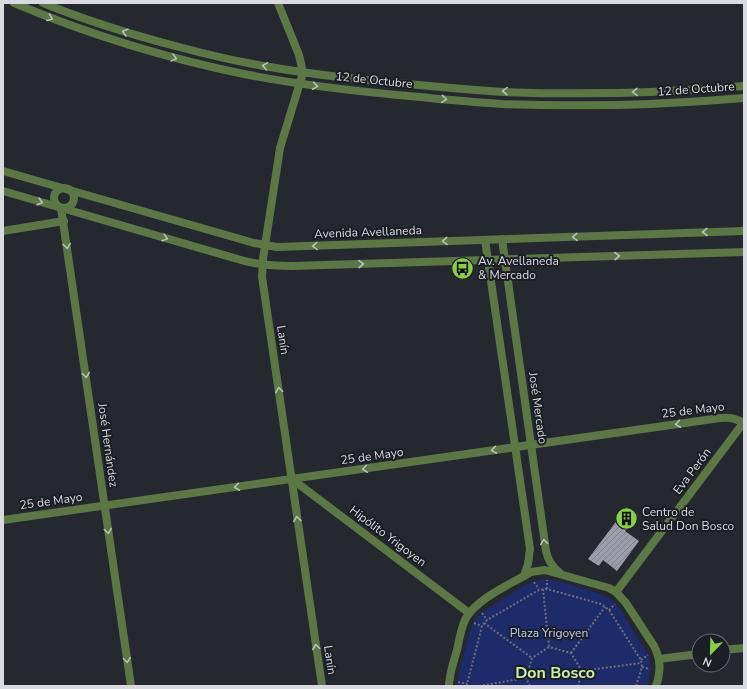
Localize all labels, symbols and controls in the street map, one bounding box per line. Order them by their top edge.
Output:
one-way arrow [46,13,54,21]
one-way arrow [122,28,129,37]
one-way arrow [171,53,177,61]
one-way arrow [262,62,268,71]
street label: 12 de Octubre [335,68,413,92]
street label: 12 de Octubre [657,78,735,100]
one-way arrow [312,81,318,90]
one-way arrow [502,87,508,96]
one-way arrow [632,88,638,96]
one-way arrow [441,95,447,104]
one-way arrow [37,197,44,206]
street label: Avenida Avellaneda [314,222,422,242]
one-way arrow [702,228,708,237]
one-way arrow [162,233,169,242]
one-way arrow [572,233,578,241]
one-way arrow [442,237,448,246]
one-way arrow [312,242,318,250]
one-way arrow [62,243,71,249]
one-way arrow [614,252,620,260]
place label: Av. Avellaneda & Mercado [478,253,559,283]
bus stop icon: Av. Avellaneda & Mercado [449,255,475,281]
one-way arrow [358,260,364,268]
street label: Lanín [273,324,293,356]
street label: José Mercado [525,370,551,445]
one-way arrow [81,372,90,378]
one-way arrow [275,387,284,393]
street label: 25 de Mayo [661,398,726,422]
street label: José Hernández [94,401,122,488]
one-way arrow [675,419,681,428]
street label: 25 de Mayo [340,444,405,468]
one-way arrow [491,445,497,454]
street label: Eva Perón [669,445,715,497]
one-way arrow [362,464,368,473]
one-way arrow [234,482,240,491]
street label: 25 de Mayo [19,489,84,513]
street label: Hipólito Yrigoyen [346,502,430,570]
place label: Centro de Salud Don Bosco [642,504,735,534]
building icon: Centro de Salud Don Bosco [613,506,639,532]
one-way arrow [293,516,302,522]
one-way arrow [103,528,112,534]
one-way arrow [540,539,549,545]
park label: Plaza Yrigoyen [510,625,588,641]
north arrow [691,633,731,673]
one-way arrow [312,644,321,650]
street label: Lanín [320,644,340,676]
text: N [701,653,714,670]
one-way arrow [122,657,131,663]
district label: Don Bosco [515,662,595,684]

